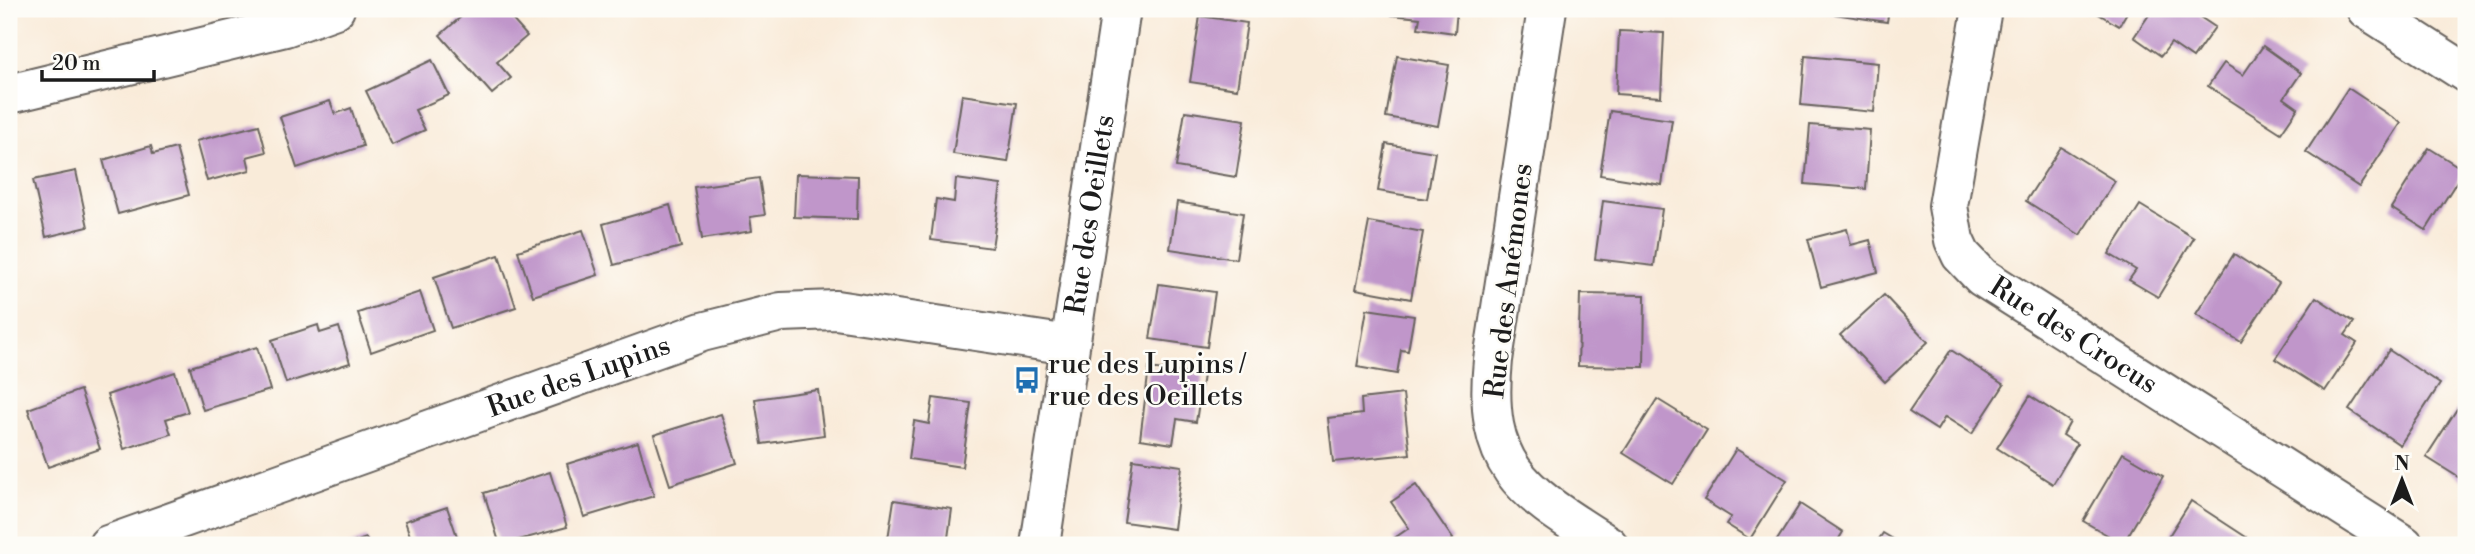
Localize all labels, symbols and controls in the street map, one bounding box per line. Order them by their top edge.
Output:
scale bar [42,38,154,82]
text: 20 m [52,51,101,77]
street label: Rue des Oeillets [1058,112,1122,317]
street label: Rue des Anémones [1477,161,1541,401]
street label: Rue des Crocus [1983,269,2164,402]
street label: Rue des Lupins [482,327,675,425]
place label: rue des Lupins / rue des Oeillets [1048,347,1246,414]
bus stop icon: rue des Lupins / rue des Oeillets [1012,365,1042,395]
north arrow [2366,446,2436,516]
text: N [2394,452,2410,476]

